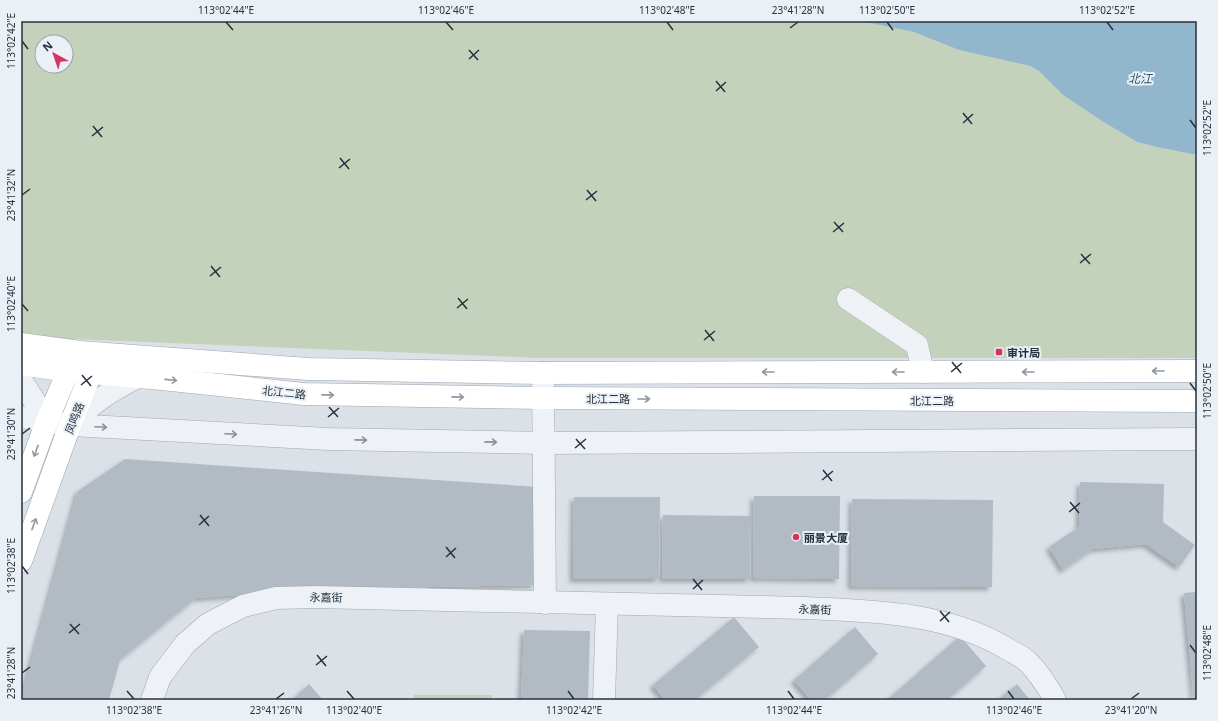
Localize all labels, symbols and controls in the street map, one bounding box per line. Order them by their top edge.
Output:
text: 113°02'44"E [198,3,254,17]
text: 113°02'46"E [418,3,474,17]
text: 113°02'48"E [639,3,695,17]
text: 23°41'28"N [772,3,824,17]
text: 113°02'50"E [859,3,915,17]
text: 113°02'52"E [1079,3,1135,17]
text: 113°02'42"E [4,13,18,69]
north arrow [34,34,74,74]
text: N [39,37,56,55]
water label: 北江 [1128,70,1154,87]
text: 113°02'52"E [1200,100,1214,156]
text: 23°41'32"N [4,169,18,221]
text: 113°02'40"E [4,276,18,332]
place label: 审计局 [1007,345,1040,360]
marker: 审计局 [994,347,1004,357]
text: 113°02'50"E [1200,363,1214,419]
one-way arrow [1152,367,1165,375]
one-way arrow [762,368,775,376]
one-way arrow [892,368,905,376]
one-way arrow [1022,368,1035,376]
one-way arrow [164,376,177,383]
street label: 北江二路 [261,382,307,402]
one-way arrow [321,391,334,399]
street label: 北江二路 [586,391,630,406]
one-way arrow [451,393,464,401]
street label: 北江二路 [910,393,954,408]
one-way arrow [637,395,650,403]
street label: 凤鸣路 [61,400,87,436]
text: 23°41'30"N [4,408,18,460]
one-way arrow [94,423,107,431]
one-way arrow [224,430,237,438]
one-way arrow [354,436,367,444]
one-way arrow [484,438,497,446]
one-way arrow [32,444,39,457]
one-way arrow [31,519,39,531]
place label: 丽景大厦 [804,530,848,545]
marker: 丽景大厦 [791,532,801,542]
text: 113°02'38"E [4,538,18,594]
street label: 永嘉街 [309,589,343,605]
street label: 永嘉街 [798,601,832,617]
text: 113°02'48"E [1200,625,1214,681]
text: 23°41'28"N [4,647,18,699]
text: 113°02'38"E [106,703,162,717]
text: 23°41'26"N [250,703,302,717]
text: 113°02'40"E [326,703,382,717]
text: 113°02'42"E [546,703,602,717]
text: 113°02'44"E [766,703,822,717]
text: 113°02'46"E [986,703,1042,717]
text: 23°41'20"N [1105,703,1157,717]

